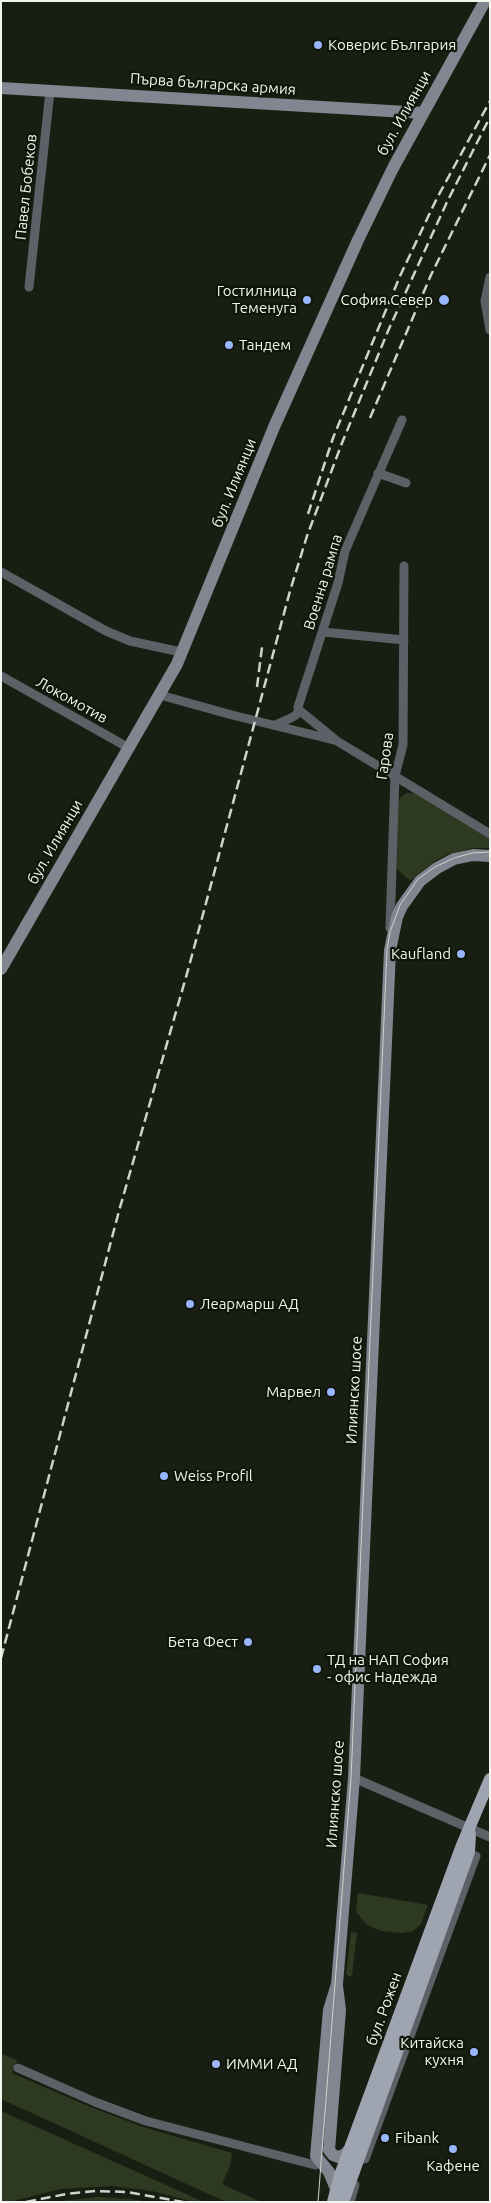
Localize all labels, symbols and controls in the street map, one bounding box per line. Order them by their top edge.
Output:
place label: Коверис България [328,36,456,54]
marker: Коверис България [312,39,324,51]
street label: бул. Илиянци [373,67,435,159]
street label: Първа българска армия [129,69,297,99]
street label: Павел Бобеков [11,133,41,241]
place label: Гостилница Теменуга [217,282,297,317]
place label: София Север [340,291,433,309]
marker: София Север [437,293,451,307]
marker: Гостилница Теменуга [301,294,313,306]
place label: Тандем [239,336,291,354]
marker: Тандем [223,339,235,351]
street label: бул. Илиянци [208,436,260,530]
street label: Военна рампа [300,532,346,632]
street label: Локомотив [33,673,111,727]
street label: Гарова [373,731,397,781]
street label: бул. Илиянци [24,797,86,887]
place label: Kaufland [391,945,451,963]
marker: Kaufland [455,948,467,960]
place label: Леармарш АД [200,1295,299,1313]
marker: Леармарш АД [184,1298,196,1310]
street label: Илиянско шосе [342,1336,366,1444]
place label: Марвел [266,1383,321,1401]
marker: Марвел [325,1386,337,1398]
place label: Weiss Profil [174,1467,253,1485]
marker: Weiss Profil [158,1470,170,1482]
place label: Бета Фест [168,1633,238,1651]
marker: Бета Фест [242,1636,254,1648]
place label: ТД на НАП София - офис Надежда [327,1651,449,1686]
marker: ТД на НАП София - офис Надежда [311,1663,323,1675]
street label: Илиянско шосе [322,1740,348,1848]
street label: бул. Рожен [362,1970,406,2048]
place label: Китайска кухня [400,2034,464,2069]
marker: Китайска кухня [468,2046,480,2058]
place label: ИММИ АД [226,2055,297,2073]
marker: ИММИ АД [210,2058,222,2070]
place label: Fibank [395,2129,439,2147]
marker: Fibank [379,2132,391,2144]
marker: Кафене [447,2143,459,2155]
place label: Кафене [426,2157,480,2175]

